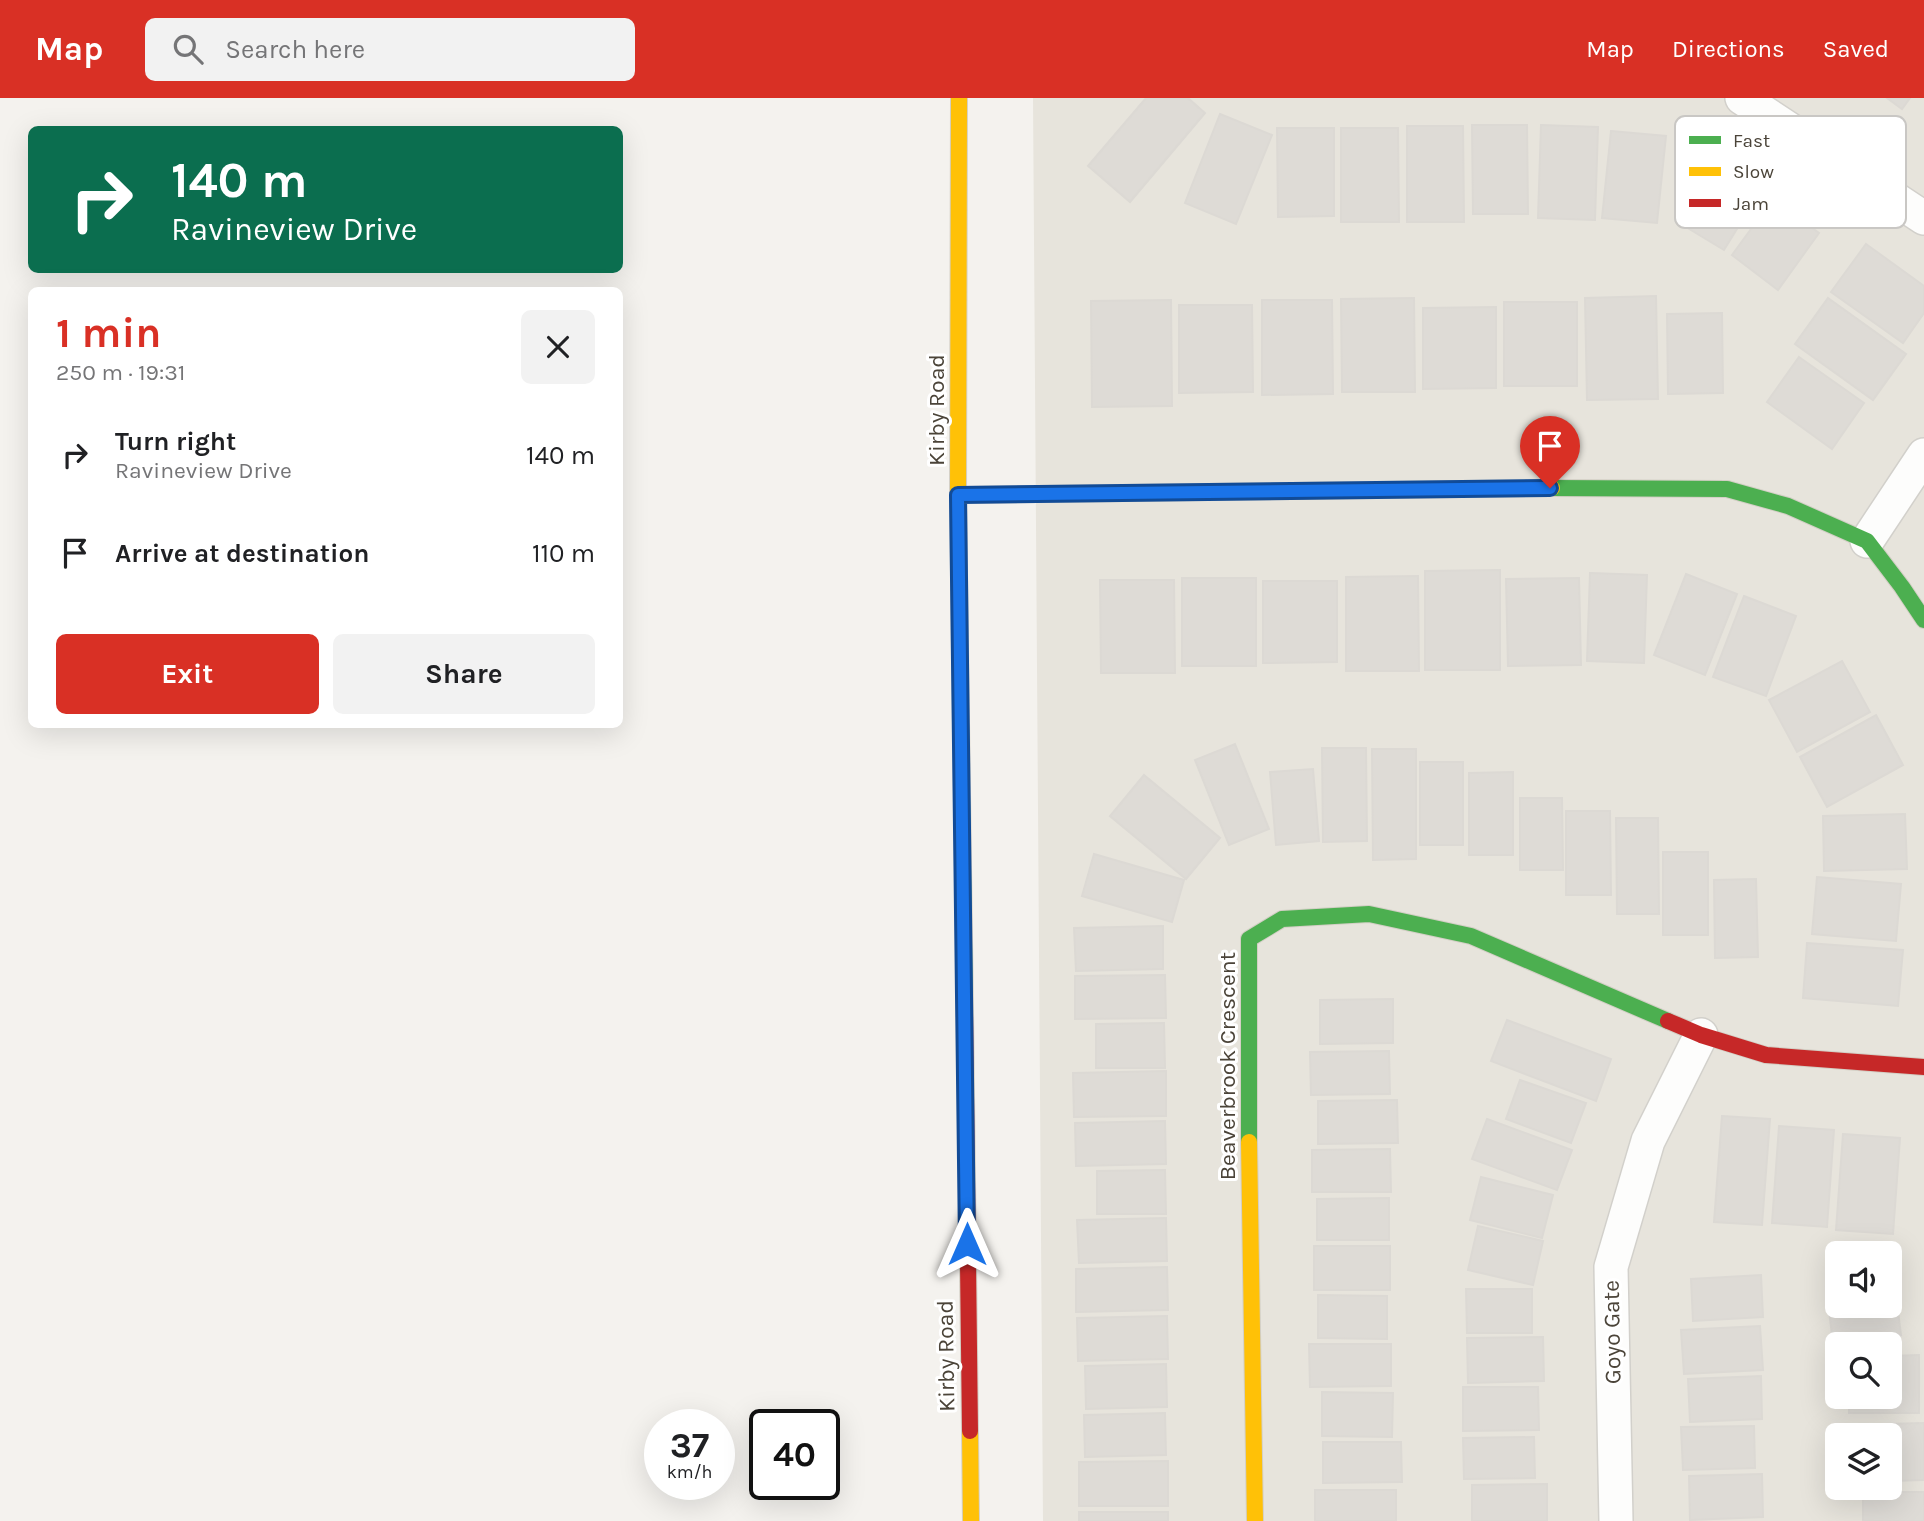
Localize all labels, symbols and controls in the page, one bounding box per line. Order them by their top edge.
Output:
search box [145,18,635,81]
text: Map [35,30,103,68]
icon: search [169,30,207,68]
text: Search here [225,34,365,65]
text: Map [1586,35,1634,63]
text: Directions [1672,35,1785,63]
text: Saved [1823,35,1889,63]
legend [1675,116,1906,228]
text: Fast [1733,130,1770,152]
text: 140 m [171,152,308,209]
icon: right [56,154,147,245]
text: Slow [1733,161,1774,183]
text: Jam [1733,193,1769,215]
text: Ravineview Drive [171,211,417,248]
text: 1 min [56,308,161,358]
button: close [521,310,595,384]
street label: Kirby Road [923,354,950,466]
text: 250 m · 19:31 [56,359,185,386]
pin [1520,416,1580,488]
text: Turn right [115,426,236,457]
icon: arrive [1531,427,1569,465]
icon: right [56,436,94,474]
text: 140 m [526,440,595,471]
text: Ravineview Drive [115,457,292,484]
icon: arrive [56,534,94,572]
text: Arrive at destination [115,538,369,569]
text: 110 m [532,538,595,569]
button: Exit [56,634,319,714]
button: Share [333,634,595,714]
street label: Beaverbrook Crescent [1214,951,1241,1180]
position arrow [930,1207,1004,1281]
map controls [1825,1241,1902,1500]
button: sound [1825,1241,1902,1318]
street label: Goyo Gate [1598,1280,1626,1384]
street label: Kirby Road [932,1300,960,1412]
button: search [1825,1332,1902,1409]
speed limit sign: 40 [749,1409,840,1500]
button: layers [1825,1423,1902,1500]
text: 37 [670,1425,709,1466]
text: km/h [667,1461,712,1483]

